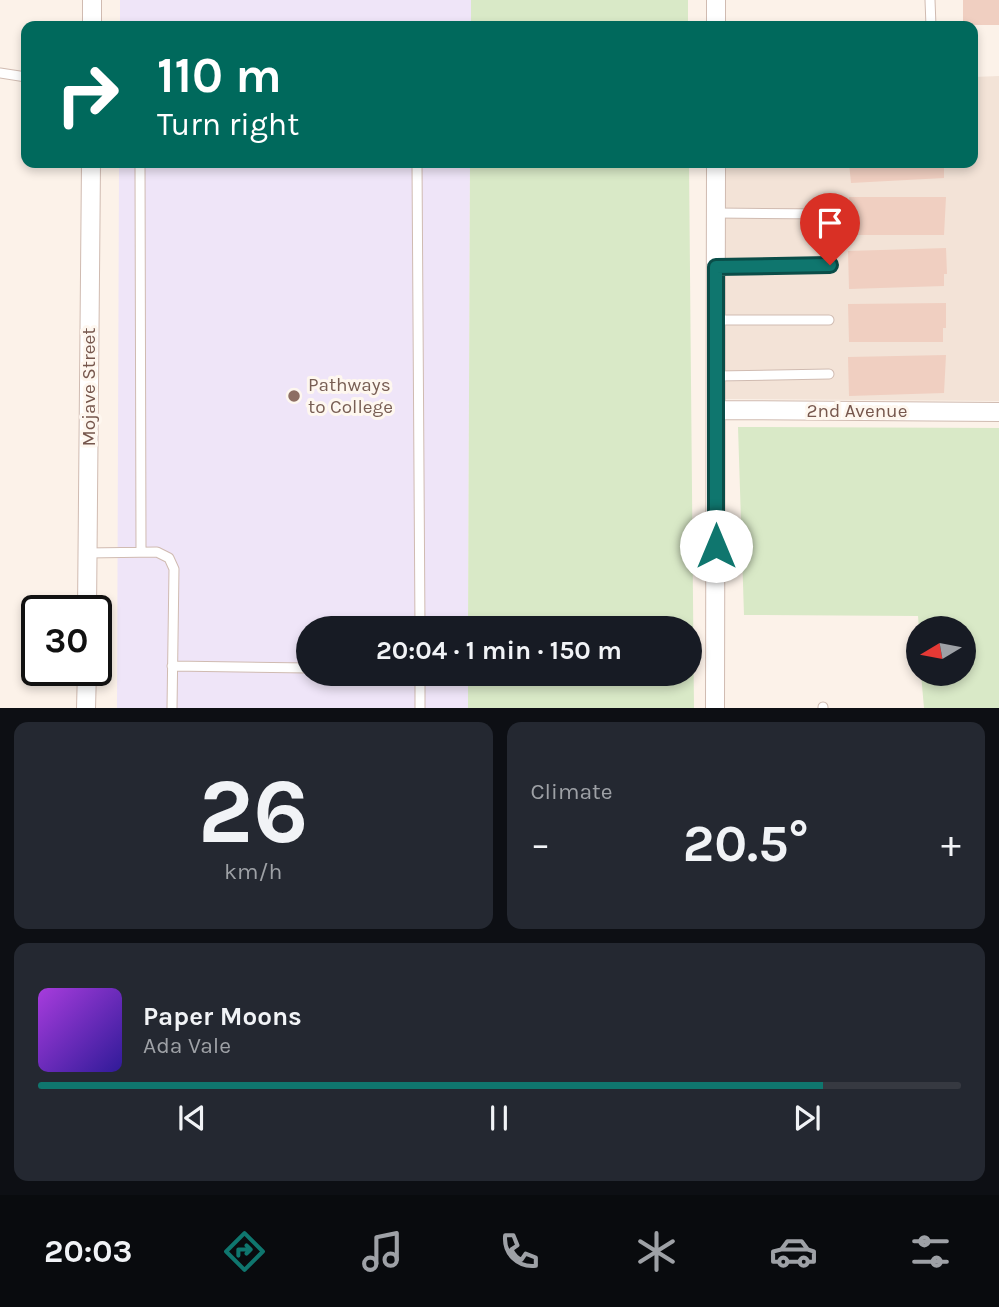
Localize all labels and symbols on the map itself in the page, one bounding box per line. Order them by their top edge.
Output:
pin [800,193,860,265]
street label: Mojave Street [78,328,100,446]
place label: Pathways to College [308,374,393,418]
marker: Pathways to College [286,388,302,404]
street label: 2nd Avenue [807,400,907,422]
position arrow [679,509,753,583]
speed limit sign: 30 [21,595,112,686]
north arrow [906,616,976,686]

